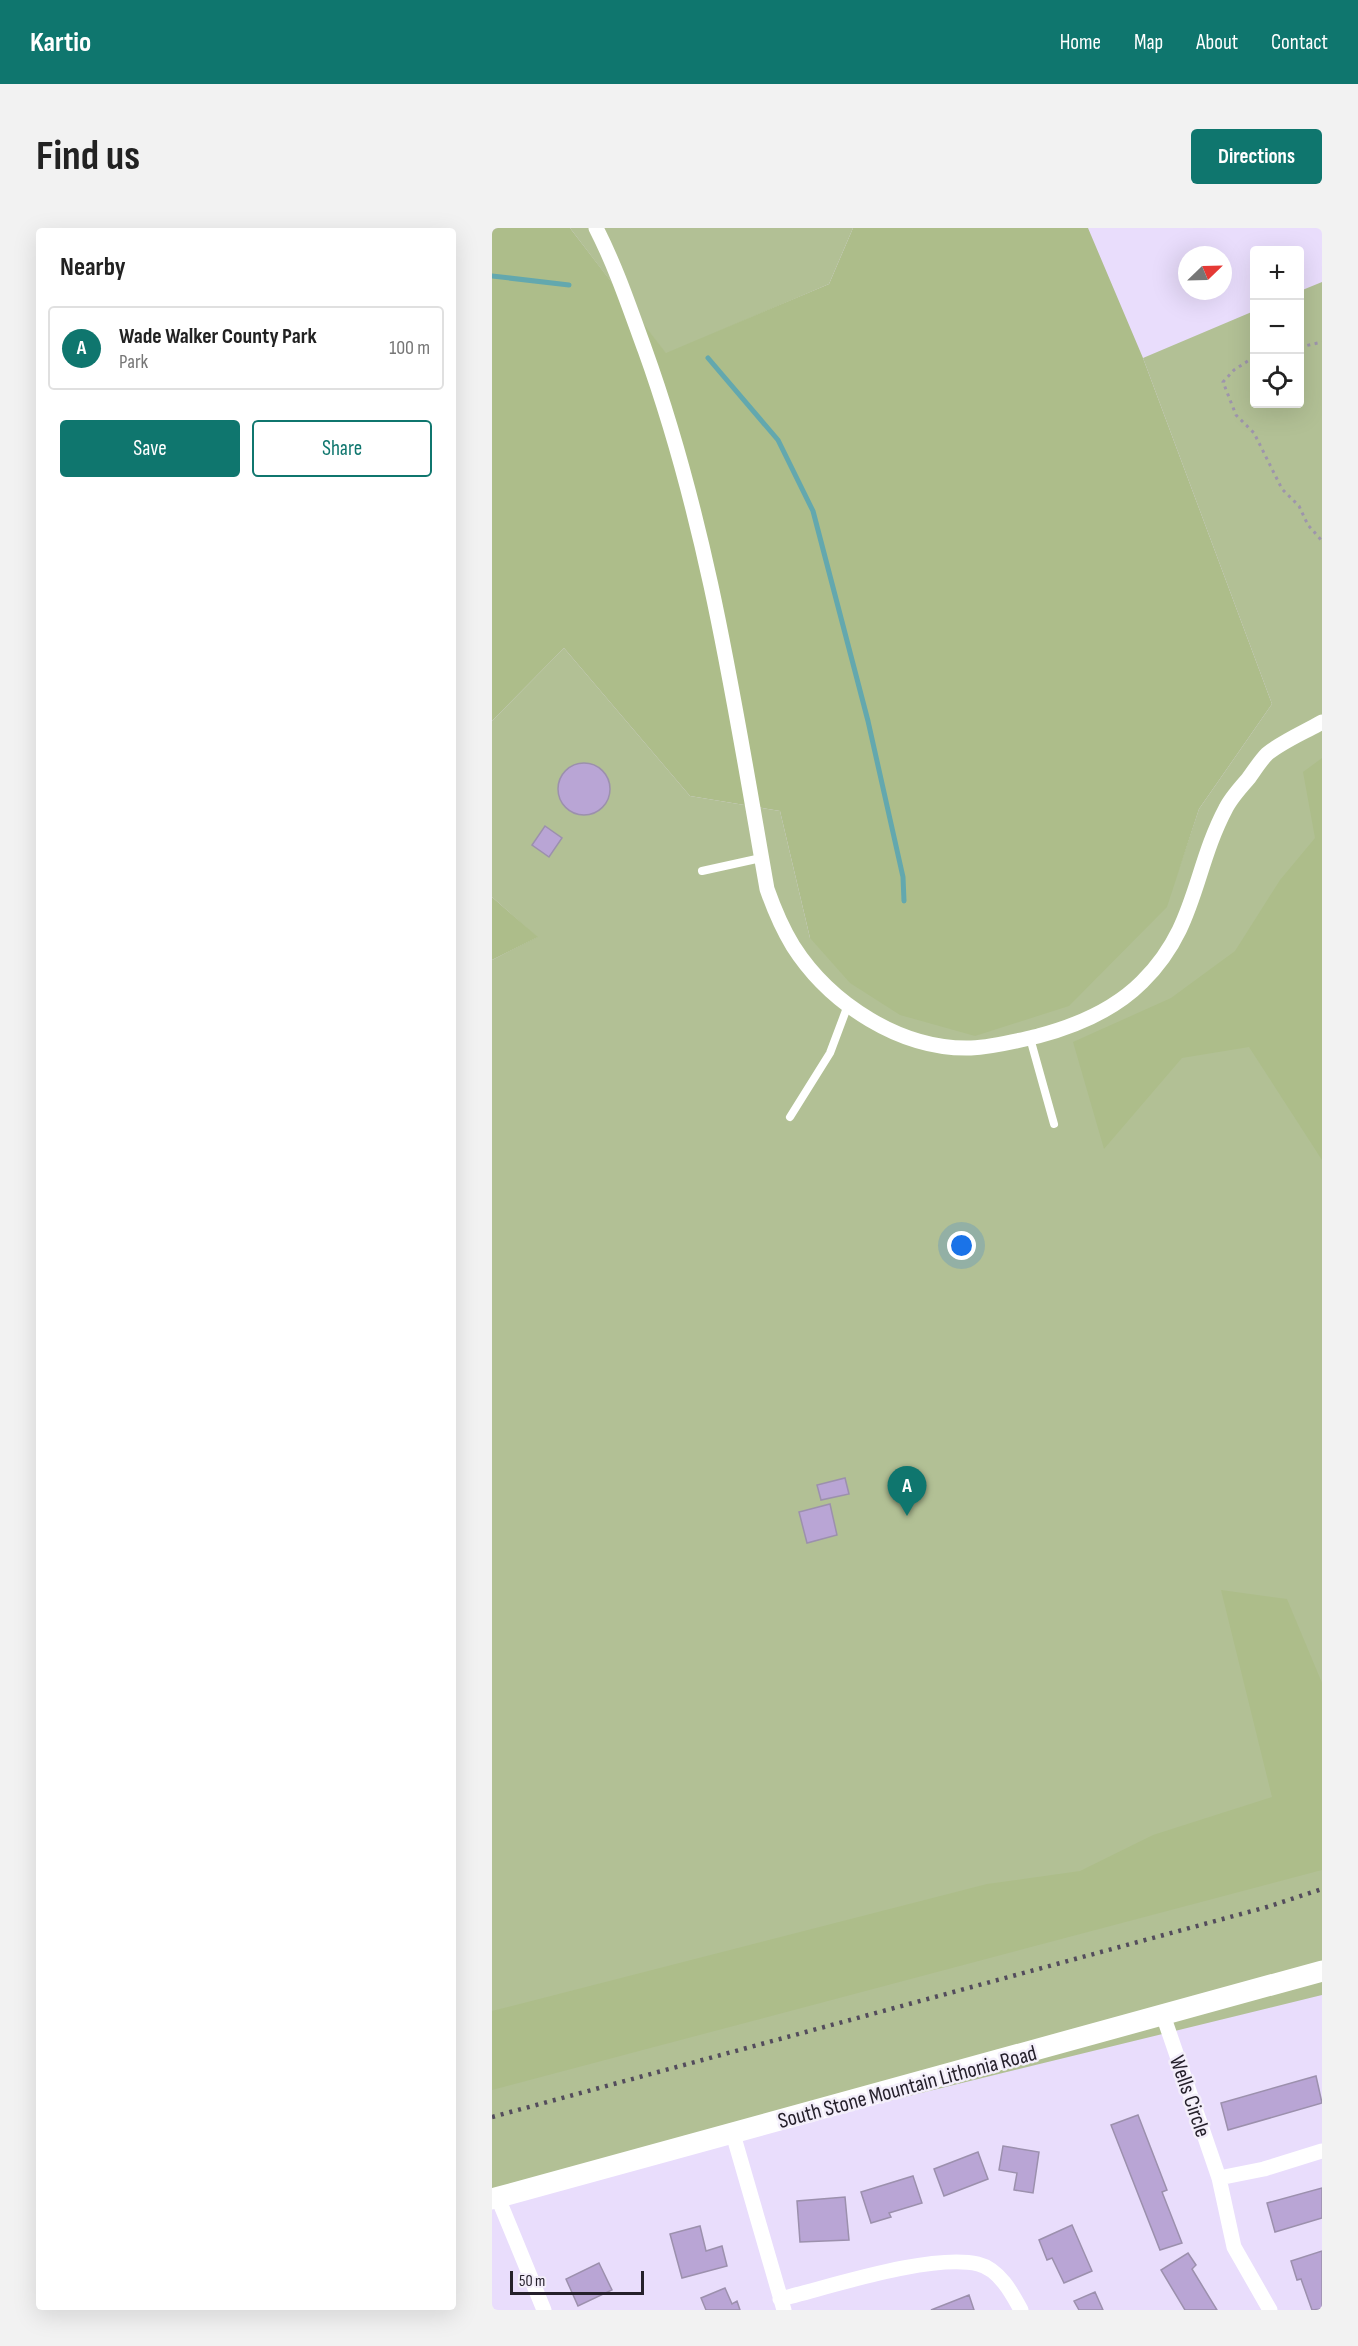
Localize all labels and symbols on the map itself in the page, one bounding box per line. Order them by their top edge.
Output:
north arrow [1178,246,1232,300]
your location [947,1231,976,1260]
pin: A [888,1466,926,1516]
street label: South Stone Mountain Lithonia Road [775,2040,1040,2135]
street label: Wells Circle [1163,2052,1216,2141]
scale bar [510,2268,644,2296]

